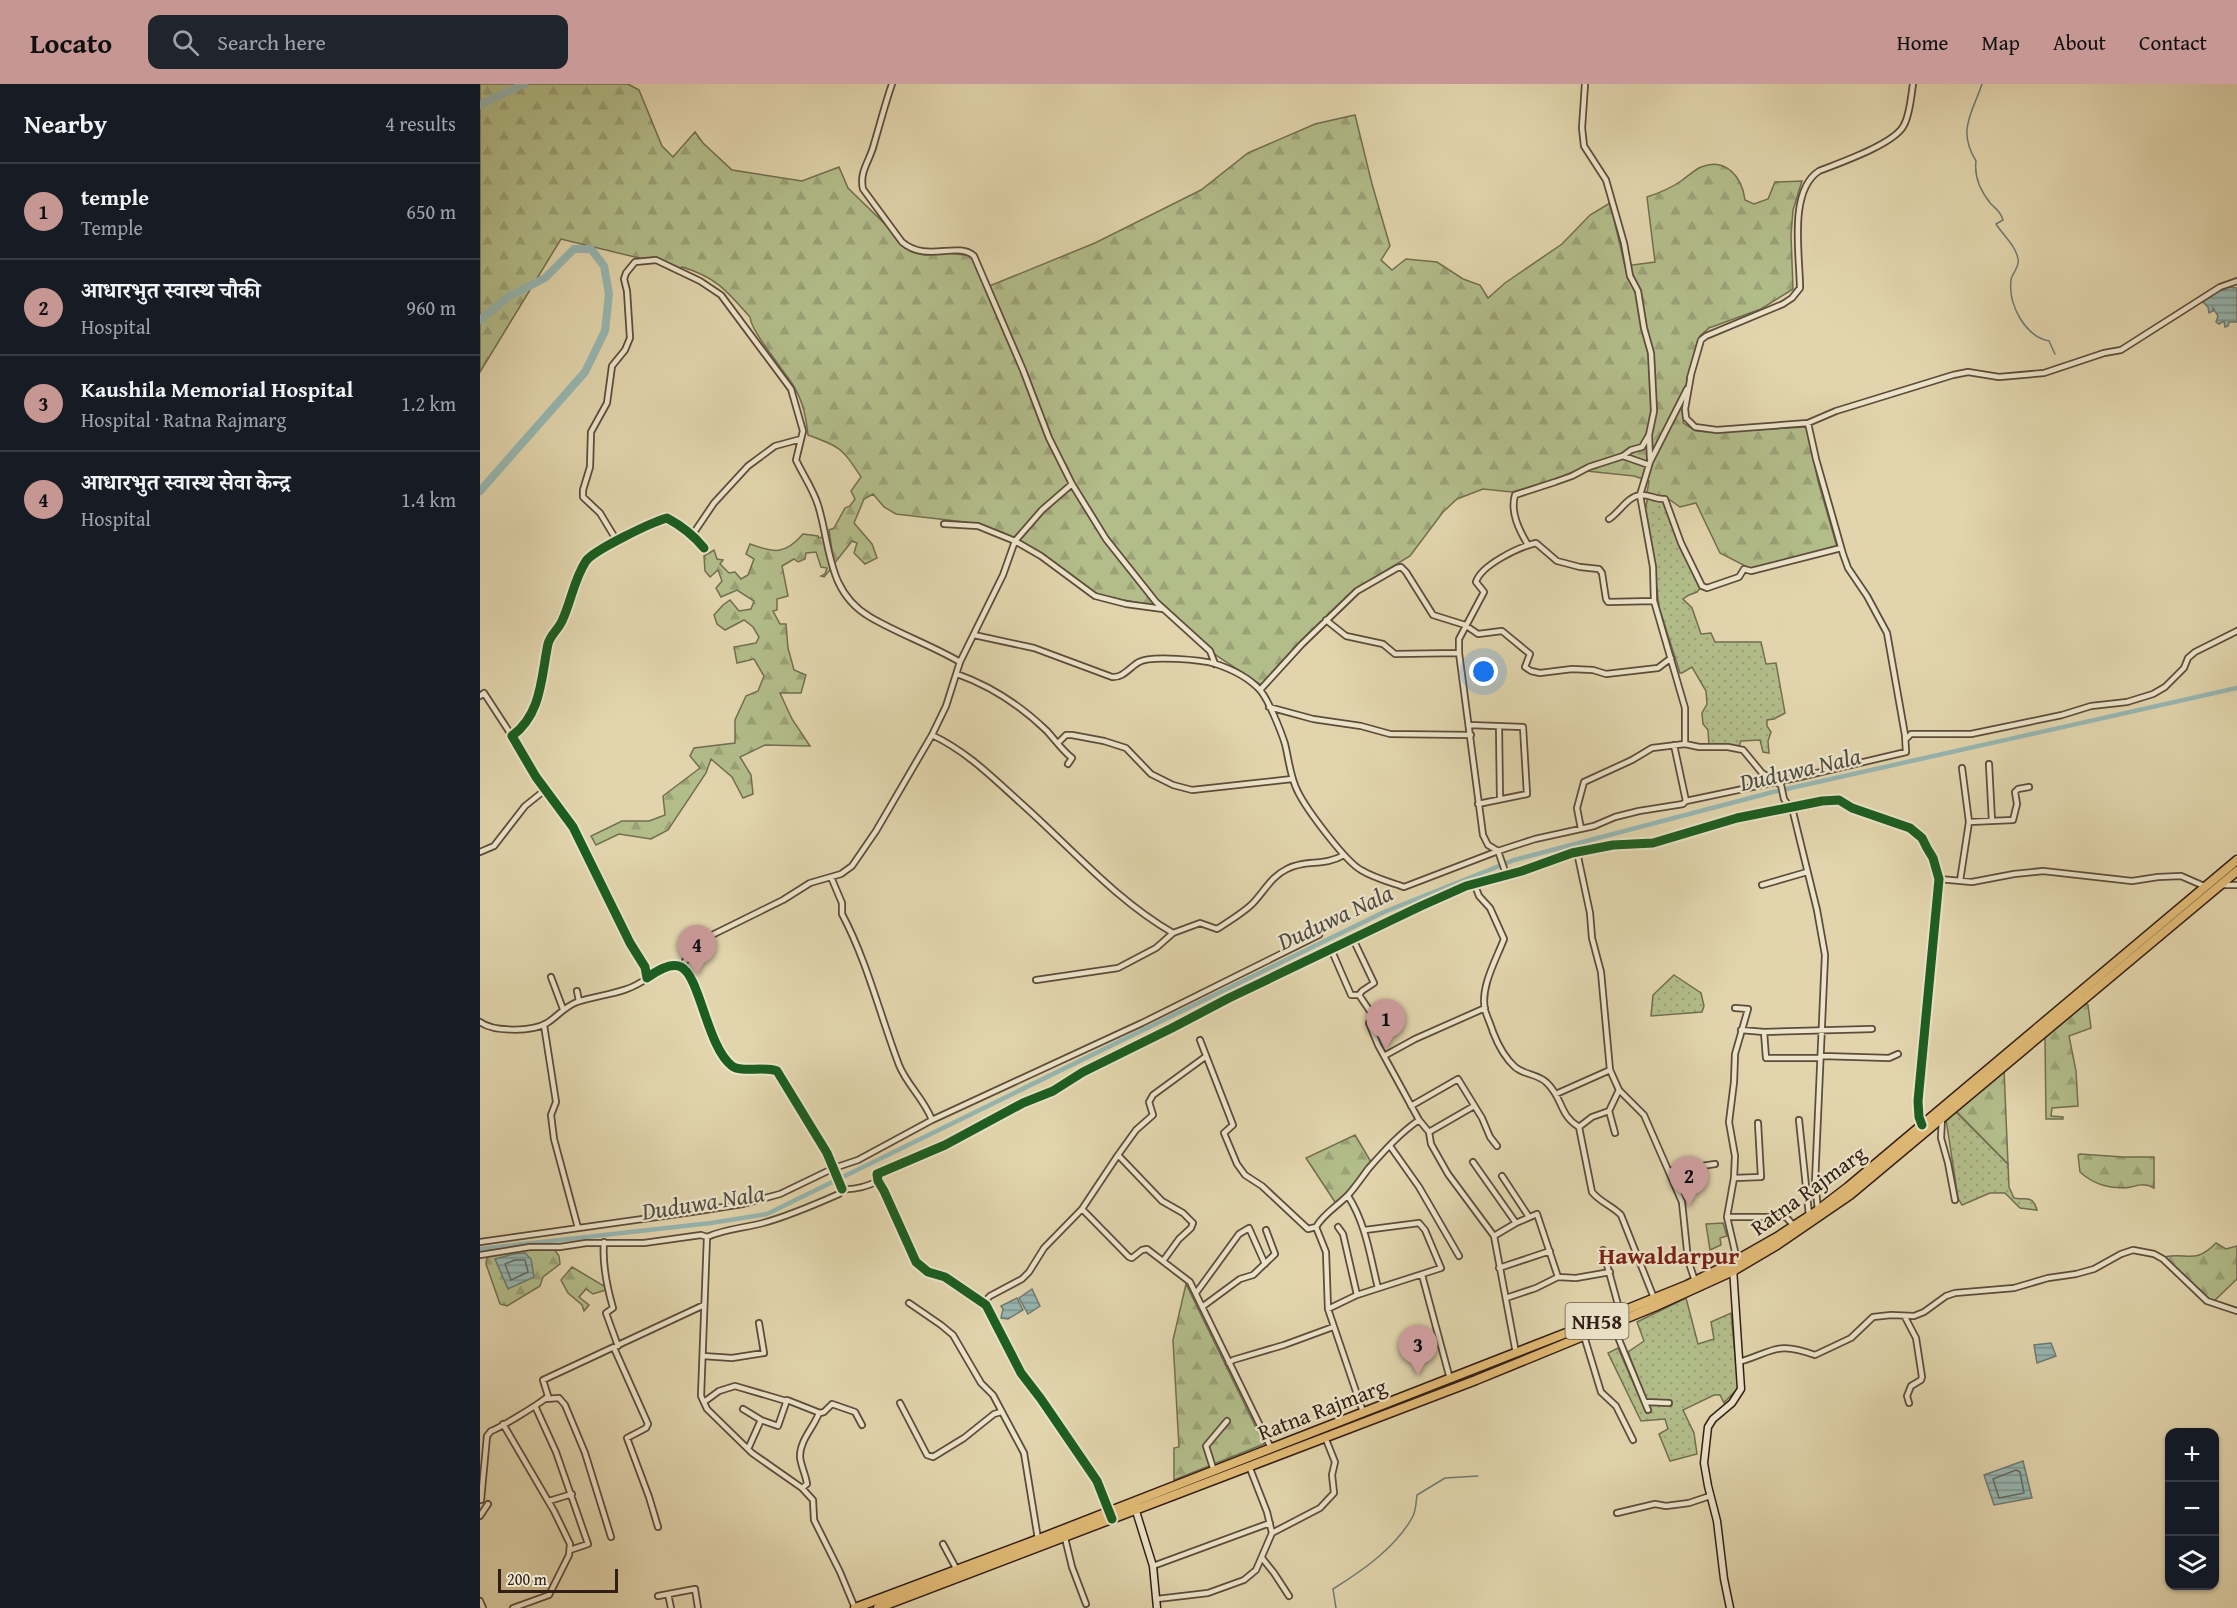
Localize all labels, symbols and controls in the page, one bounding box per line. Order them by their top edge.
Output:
search box [148,15,568,69]
text: Locato [30,22,112,63]
icon: search [169,26,202,59]
text: Search here [217,26,326,58]
text: Home [1897,27,1948,58]
text: Map [1981,27,2020,58]
text: About [2053,27,2106,58]
text: Contact [2139,27,2207,58]
text: Nearby [24,104,107,143]
text: 4 results [385,109,456,138]
text: temple [81,181,149,213]
text: 1 [38,197,49,226]
text: 650 m [406,197,456,226]
text: Temple [81,213,143,242]
text: आधारभुत स्वास्थ चौकी [81,274,260,306]
text: 2 [38,293,49,322]
text: 960 m [406,293,456,322]
text: Hospital [81,312,151,341]
text: Kaushila Memorial Hospital [81,373,353,405]
text: 3 [38,389,49,418]
text: 1.2 km [401,389,456,418]
text: Hospital · Ratna Rajmarg [81,405,287,434]
text: आधारभुत स्वास्थ सेवा केन्द्र [81,466,290,498]
text: 4 [38,485,49,514]
text: 1.4 km [401,485,456,514]
text: Hospital [81,504,151,533]
your location [1469,657,1498,686]
water label: Duduwa Nala [1735,738,1864,800]
water label: Duduwa Nala [1271,875,1398,959]
pin: 4 [678,926,716,975]
pin: 1 [1366,1000,1406,1049]
street label: Ratna Rajmarg [1744,1137,1872,1243]
pin: 2 [1670,1156,1708,1206]
water label: Duduwa Nala [638,1175,767,1229]
district label: Hawaldarpur [1599,1238,1739,1273]
road number: NH58 [1566,1303,1628,1339]
pin: 3 [1398,1326,1438,1375]
street label: Ratna Rajmarg [1253,1370,1391,1448]
map controls [2165,1428,2219,1590]
button: + [2165,1428,2219,1482]
button: − [2165,1482,2219,1536]
button: layers [2165,1536,2219,1590]
scale bar [498,1566,618,1594]
text: 200 m [507,1567,547,1591]

